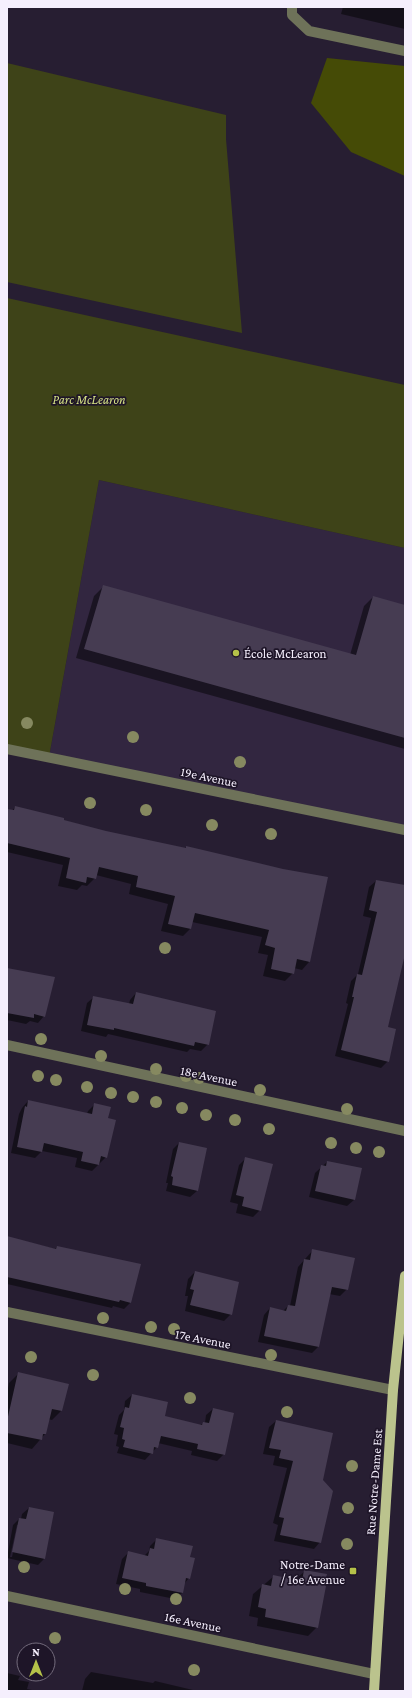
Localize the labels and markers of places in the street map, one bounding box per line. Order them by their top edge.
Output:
place label: École McLearon [244,646,327,661]
marker: École McLearon [231,648,241,658]
place label: Notre-Dame / 16e Avenue [280,1557,345,1587]
marker: Notre-Dame / 16e Avenue [348,1566,358,1576]

